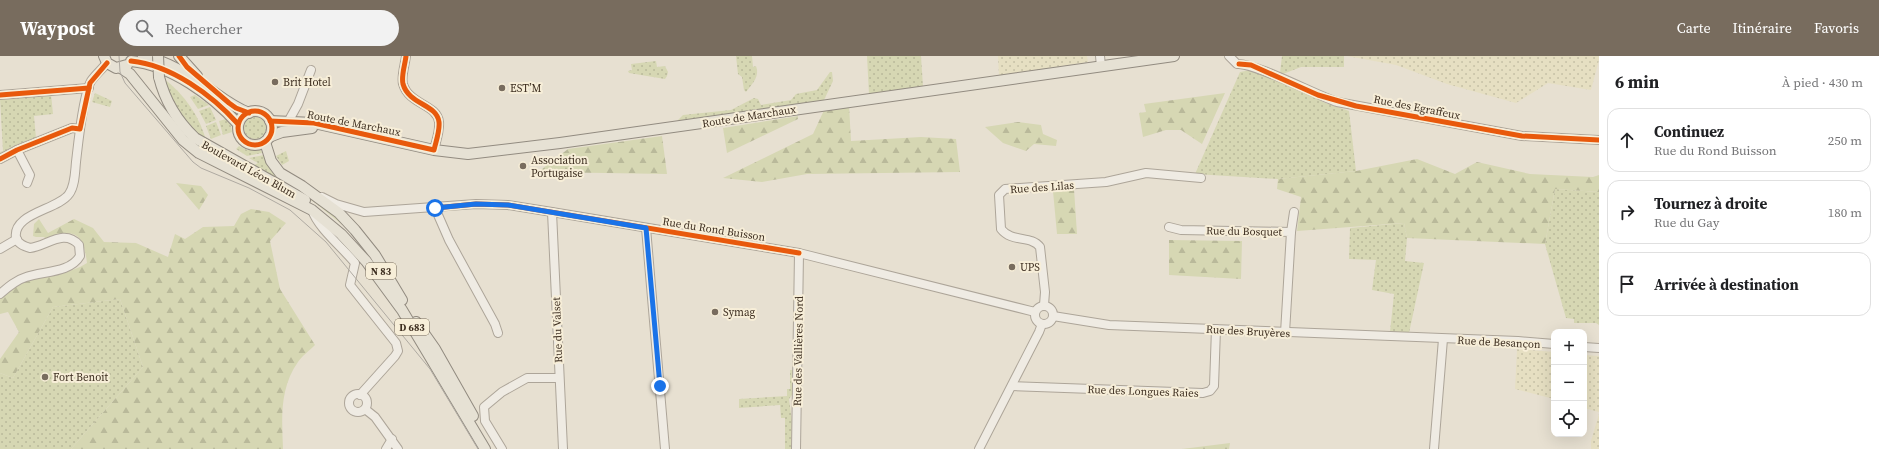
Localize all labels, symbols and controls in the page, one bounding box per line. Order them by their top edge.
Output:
search box [119,10,399,46]
text: Waypost [20,15,95,41]
icon: search [133,17,155,39]
text: Rechercher [165,18,242,39]
text: Carte [1677,18,1711,38]
text: Itinéraire [1733,18,1792,38]
text: Favoris [1814,18,1859,38]
text: 6 min [1615,70,1659,94]
text: À pied · 430 m [1782,74,1863,91]
place label: Brit Hotel [283,75,331,90]
marker: Brit Hotel [270,77,280,87]
place label: EST’M [510,81,541,96]
marker: EST’M [497,83,507,93]
street label: Rue des Egraffeux [1372,92,1462,123]
street label: Route de Marchaux [701,102,797,131]
street label: Route de Marchaux [306,107,402,140]
text: Continuez [1654,121,1724,142]
icon: ahead [1616,129,1638,151]
text: 250 m [1828,132,1862,149]
street label: Boulevard Léon Blum [199,137,299,202]
text: Rue du Rond Buisson [1654,142,1777,159]
place label: Association Portugaise [531,153,588,181]
marker: Association Portugaise [518,161,528,171]
street label: Rue des Lilas [1010,178,1075,197]
text: Tournez à droite [1654,193,1767,214]
route start [426,199,444,217]
icon: right [1616,201,1638,223]
text: 180 m [1828,204,1862,221]
street label: Rue du Rond Buisson [661,214,767,245]
text: Rue du Gay [1654,214,1719,231]
street label: Rue du Bosquet [1206,223,1283,240]
place label: UPS [1020,260,1040,275]
marker: UPS [1007,262,1017,272]
road number: N 83 [366,263,396,279]
icon: arrive [1616,273,1638,295]
text: Arrivée à destination [1654,274,1799,295]
street label: Rue des Vallières Nord [790,295,807,406]
street label: Rue du Valset [549,296,566,363]
place label: Symag [723,305,755,320]
marker: Symag [710,307,720,317]
road number: D 683 [395,319,429,335]
street label: Rue des Bruyères [1205,322,1291,341]
map controls [1551,329,1587,437]
button: + [1551,329,1587,365]
street label: Rue de Besançon [1457,333,1541,352]
button: − [1551,365,1587,401]
place label: Fort Benoit [53,370,108,385]
marker: Fort Benoit [40,372,50,382]
route end [651,377,669,395]
street label: Rue des Longues Raies [1087,382,1199,401]
button: locate [1551,401,1587,437]

